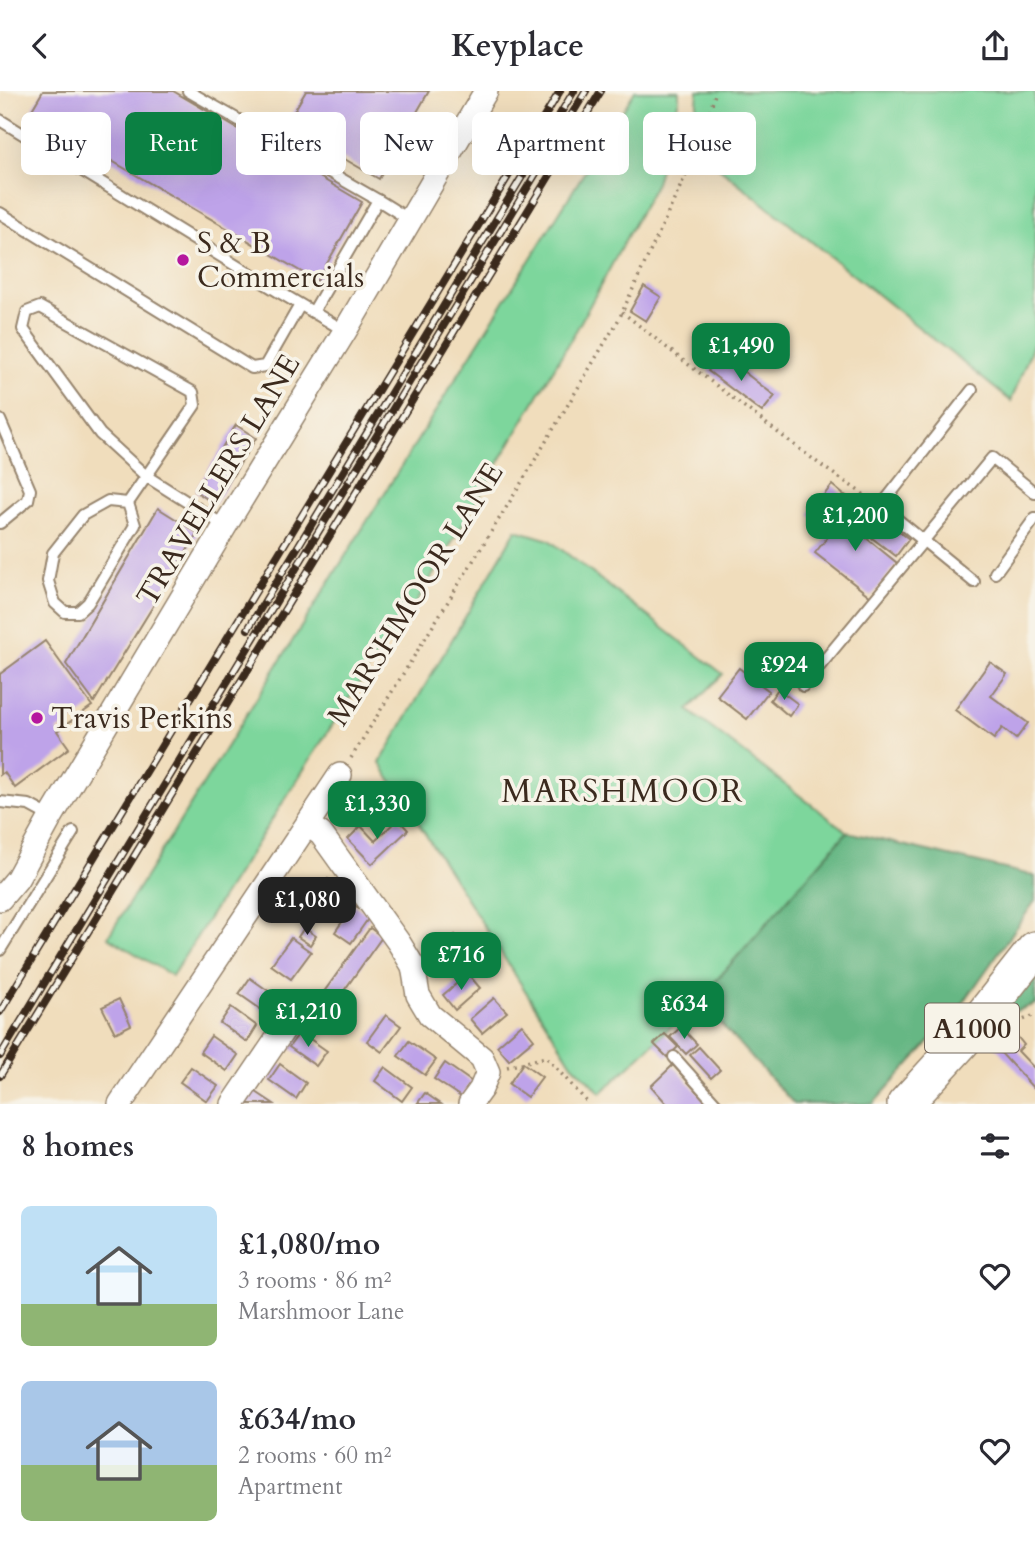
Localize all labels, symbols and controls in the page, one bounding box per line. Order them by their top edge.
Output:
text: Keyplace [451,24,584,68]
icon: back [21,27,59,65]
icon: share [976,27,1014,65]
chip: Buy [21,112,111,175]
chip: Rent [125,112,222,175]
chip: Filters [236,112,346,175]
chip: New [360,112,458,175]
chip: Apartment [472,112,629,175]
chip: House [643,112,756,175]
place label: S & B Commercials [197,223,364,298]
marker: S & B Commercials [175,252,191,268]
pin: £1,490 [684,323,798,383]
text: £1,490 [708,330,774,361]
street label: TRAVELLERS LANE [127,347,310,614]
street label: MARSHMOOR LANE [318,455,513,734]
pin: £1,200 [798,493,912,553]
text: £1,200 [822,500,888,531]
pin: £924 [743,643,825,702]
text: £924 [760,649,808,680]
place label: Travis Perkins [51,698,233,739]
marker: Travis Perkins [29,710,45,726]
district label: MARSHMOOR [501,770,745,814]
pin: £1,330 [320,781,434,841]
text: £1,330 [344,788,410,819]
pin: £1,080 [250,877,364,937]
text: £1,080 [274,884,340,915]
pin: £716 [420,933,502,992]
text: £716 [437,939,485,970]
pin: £634 [643,981,725,1041]
text: £634 [660,988,708,1019]
pin: £1,210 [251,989,365,1049]
text: £1,210 [275,996,341,1027]
road number: A1000 [925,1003,1019,1053]
text: 8 homes [21,1126,134,1167]
icon: filters [976,1127,1014,1165]
text: £1,080/mo [238,1224,380,1265]
icon: home [77,1234,161,1318]
icon: heart [976,1257,1014,1295]
text: 3 rooms · 86 m² [238,1265,391,1296]
text: Marshmoor Lane [238,1296,405,1327]
text: £634/mo [238,1399,356,1440]
icon: home [77,1409,161,1493]
icon: heart [976,1432,1014,1470]
text: 2 rooms · 60 m² [238,1440,391,1471]
text: Apartment [238,1471,342,1502]

